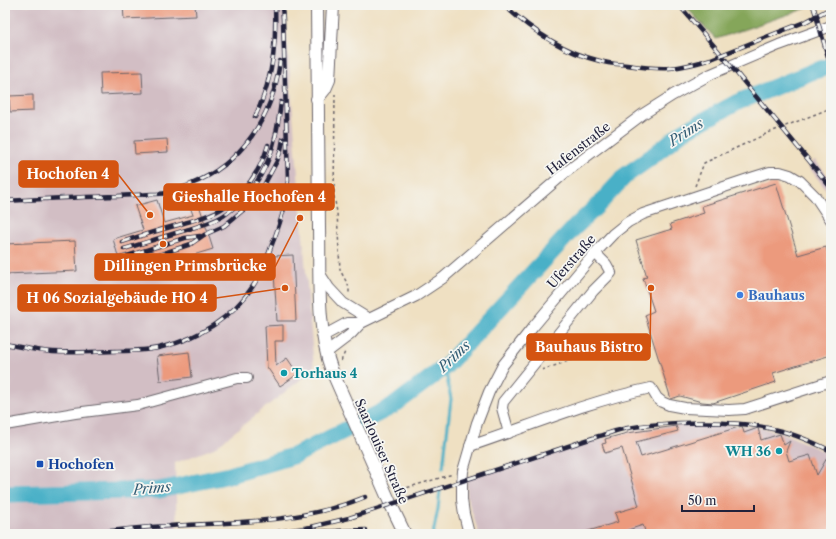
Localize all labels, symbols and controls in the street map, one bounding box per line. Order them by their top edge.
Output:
water label: Prims [664,114,707,150]
street label: Hafenstraße [543,118,613,178]
callout: Hochofen 4 [19,161,118,187]
text: Hochofen 4 [27,165,109,183]
callout: Gieshalle Hochofen 4 [164,184,334,210]
text: Gieshalle Hochofen 4 [172,188,326,206]
street label: Uferstraße [543,231,599,291]
callout: Dillingen Primsbrücke [95,254,275,280]
text: Dillingen Primsbrücke [103,257,267,275]
callout: H 06 Sozialgebäude HO 4 [18,285,216,311]
place label: Bauhaus [748,287,805,303]
text: H 06 Sozialgebäude HO 4 [26,289,208,307]
marker: Bauhaus [735,290,745,300]
callout: Bauhaus Bistro [527,334,650,360]
water label: Prims [433,336,474,376]
text: Bauhaus Bistro [535,338,643,356]
place label: Torhaus 4 [292,365,358,381]
marker: Torhaus 4 [279,368,289,378]
street label: Saarlouiser Straße [352,396,412,506]
place label: WH 36 [724,443,771,459]
marker: WH 36 [774,446,784,456]
place label: Hochofen [48,456,114,472]
marker: Hochofen [35,459,45,469]
water label: Prims [131,477,172,499]
scale bar [682,487,754,513]
text: 50 m [688,493,717,508]

